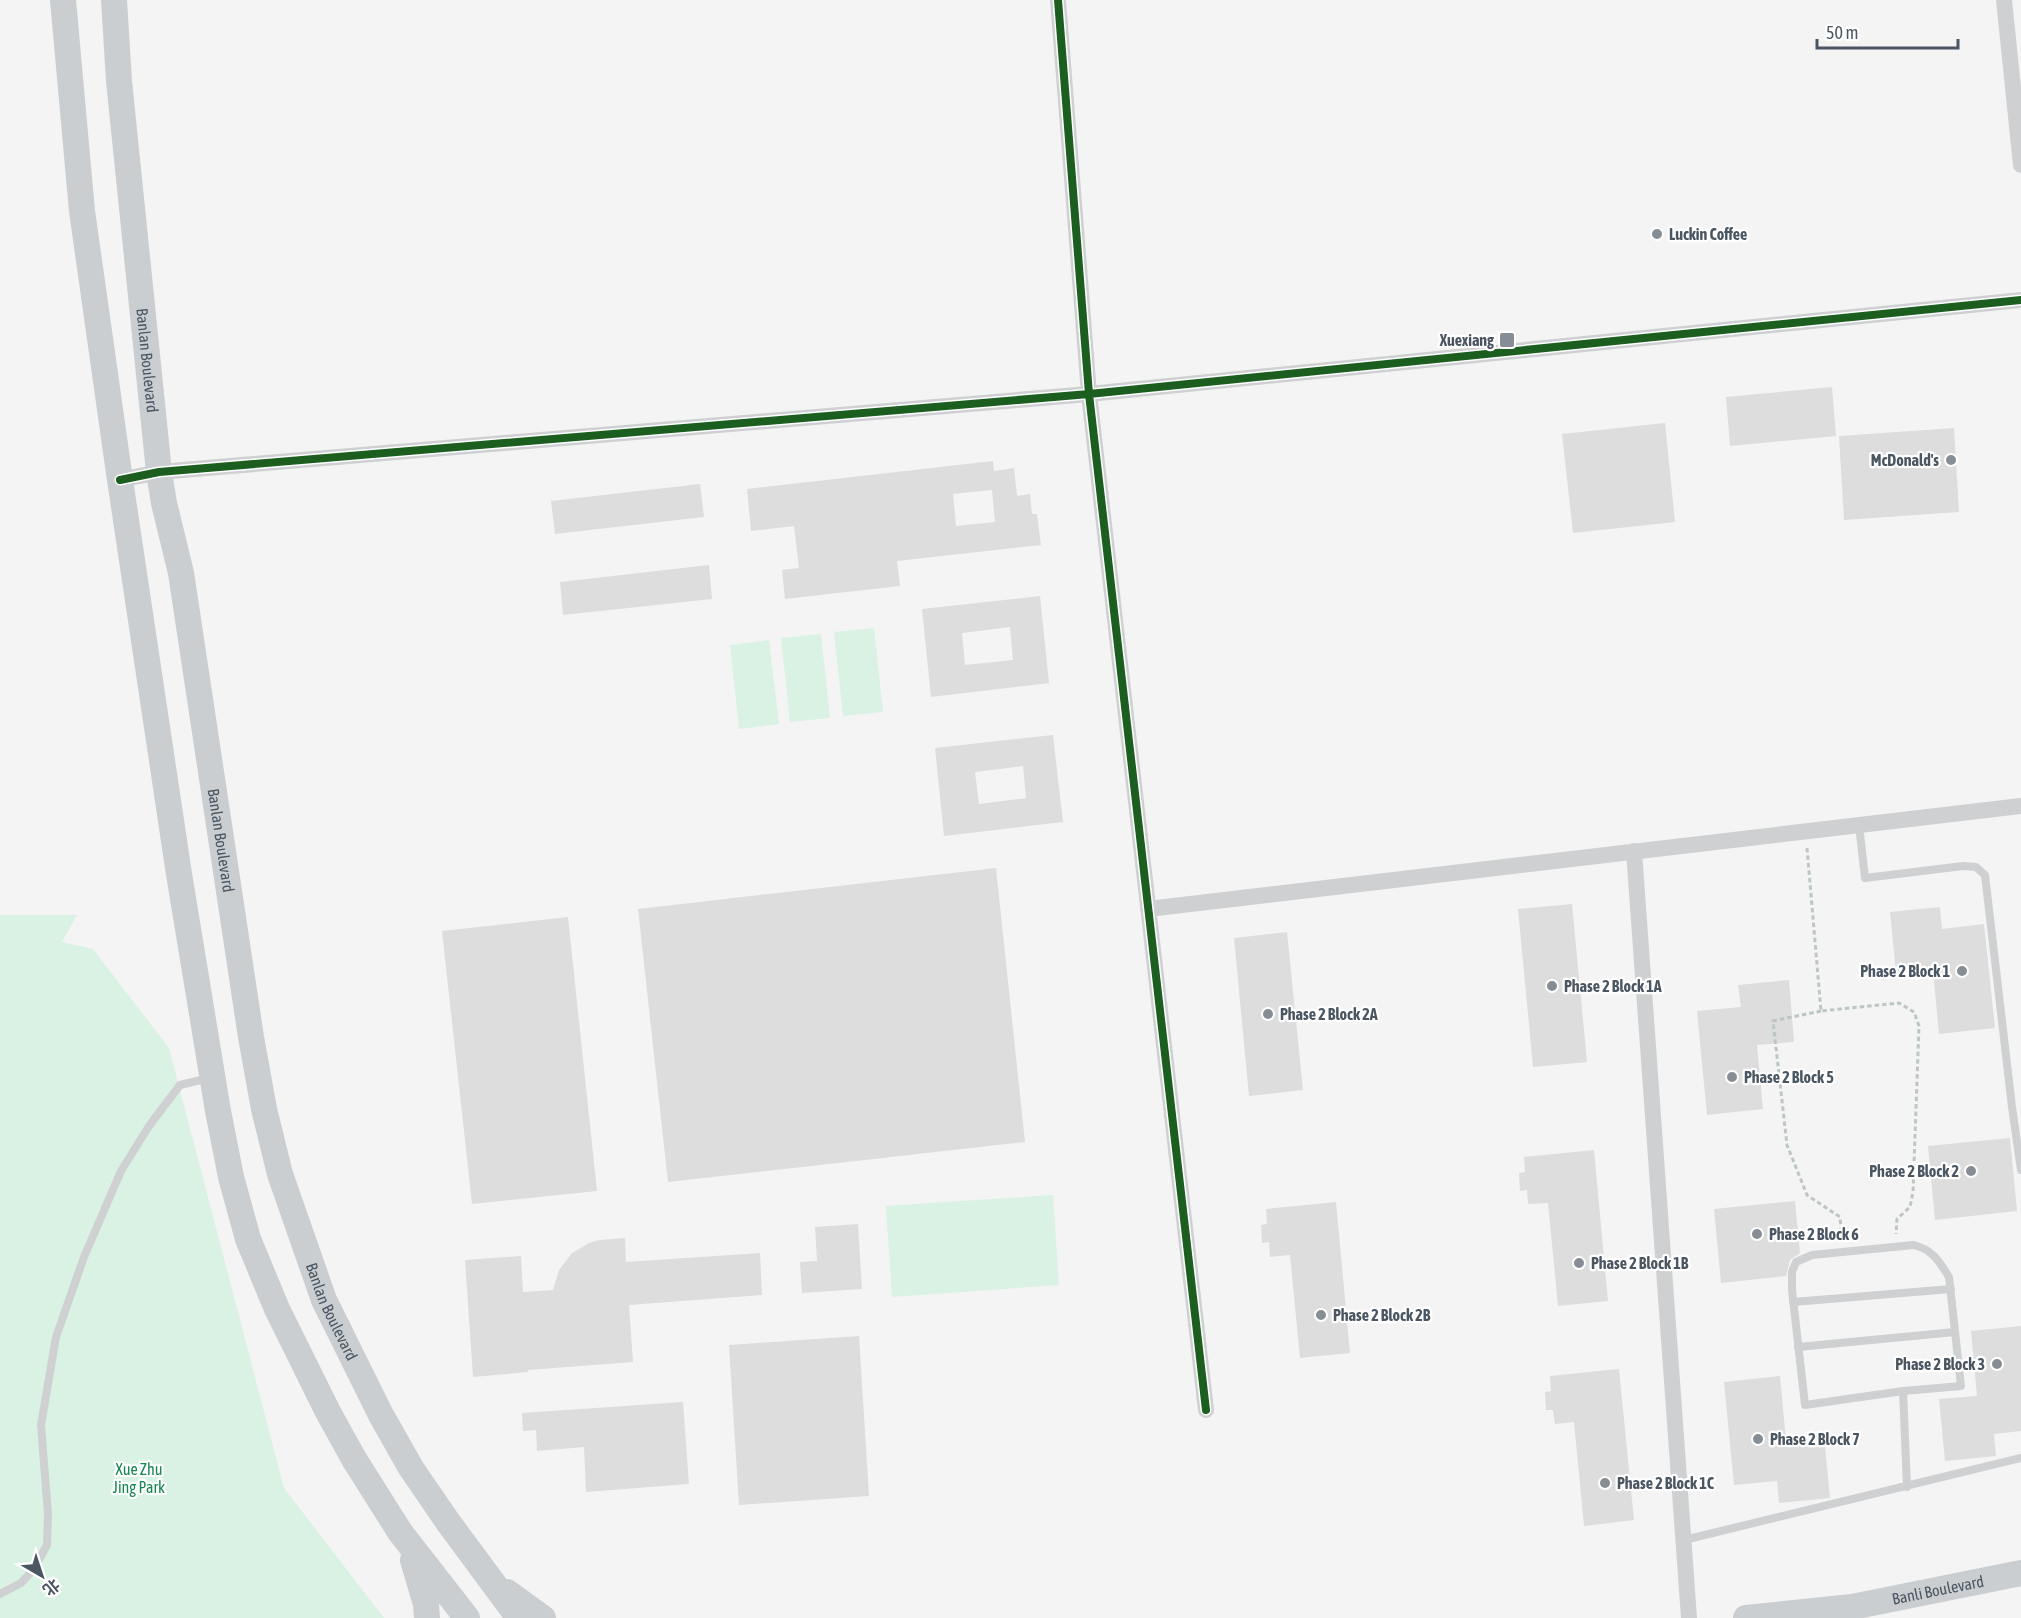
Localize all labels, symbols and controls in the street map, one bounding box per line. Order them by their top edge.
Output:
scale bar [1817,12,1958,50]
text: 50 m [1826,22,1858,43]
place label: Luckin Coffee [1669,225,1747,243]
marker: Luckin Coffee [1650,227,1664,241]
street label: Banlan Boulevard [133,307,162,413]
place label: Xuexiang [1439,331,1494,349]
marker: Xuexiang [1498,331,1516,349]
place label: McDonald's [1871,451,1939,469]
marker: McDonald's [1944,453,1958,467]
street label: Banlan Boulevard [205,787,238,893]
place label: Phase 2 Block 1 [1860,962,1950,980]
marker: Phase 2 Block 1 [1955,964,1969,978]
place label: Phase 2 Block 1A [1564,977,1662,995]
marker: Phase 2 Block 1A [1545,979,1559,993]
place label: Phase 2 Block 2A [1280,1005,1378,1023]
marker: Phase 2 Block 2A [1261,1007,1275,1021]
place label: Phase 2 Block 5 [1744,1068,1834,1086]
marker: Phase 2 Block 5 [1725,1070,1739,1084]
place label: Phase 2 Block 2 [1869,1162,1959,1180]
marker: Phase 2 Block 2 [1964,1164,1978,1178]
place label: Phase 2 Block 6 [1769,1225,1859,1243]
marker: Phase 2 Block 6 [1750,1227,1764,1241]
place label: Phase 2 Block 1B [1591,1254,1689,1272]
marker: Phase 2 Block 1B [1572,1256,1586,1270]
street label: Banlan Boulevard [303,1260,361,1363]
place label: Phase 2 Block 2B [1333,1306,1431,1324]
marker: Phase 2 Block 2B [1314,1308,1328,1322]
place label: Phase 2 Block 3 [1895,1355,1985,1373]
marker: Phase 2 Block 3 [1990,1357,2004,1371]
place label: Phase 2 Block 7 [1770,1430,1860,1448]
marker: Phase 2 Block 7 [1751,1432,1765,1446]
park label: Xue Zhu Jing Park [113,1460,165,1497]
place label: Phase 2 Block 1C [1617,1474,1715,1492]
marker: Phase 2 Block 1C [1598,1476,1612,1490]
north arrow [12,1546,72,1606]
street label: Banli Boulevard [1890,1572,1985,1608]
text: 北 [40,1576,63,1600]

